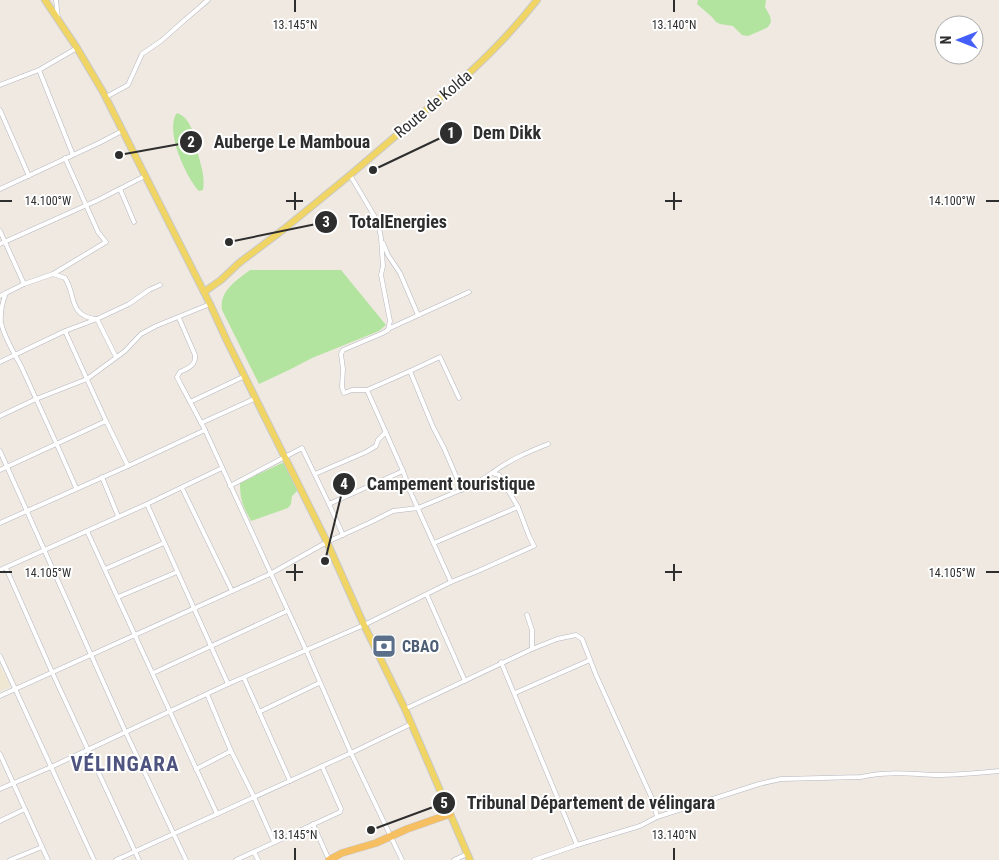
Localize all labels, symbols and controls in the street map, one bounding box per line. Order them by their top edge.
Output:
north arrow [934,15,984,65]
text: 13.145°N [273,18,317,32]
text: 13.140°N [652,18,696,32]
text: N [938,36,954,44]
street label: Route de Kolda [390,66,476,142]
callout: Dem Dikk [438,116,551,149]
text: Dem Dikk [473,122,541,143]
text: 1 [447,124,455,142]
callout: Auberge Le Mamboua [178,126,380,159]
text: Auberge Le Mamboua [214,131,370,152]
text: 2 [187,133,195,151]
text: 14.100°W [25,194,71,208]
text: 14.100°W [929,194,975,208]
callout: TotalEnergies [314,205,456,238]
text: TotalEnergies [349,211,447,232]
text: 3 [322,213,330,231]
callout: Campement touristique [332,467,545,500]
text: Campement touristique [367,473,536,494]
text: 4 [340,475,348,493]
text: 14.105°W [25,566,71,580]
text: 14.105°W [929,566,975,580]
bank icon: CBAO [371,633,397,659]
place label: CBAO [402,637,439,656]
district label: VÉLINGARA [70,752,180,776]
callout: Tribunal Département de vélingara [431,787,725,820]
text: Tribunal Département de vélingara [467,792,715,813]
text: 5 [440,794,448,812]
text: 13.145°N [273,828,317,842]
text: 13.140°N [652,828,696,842]

